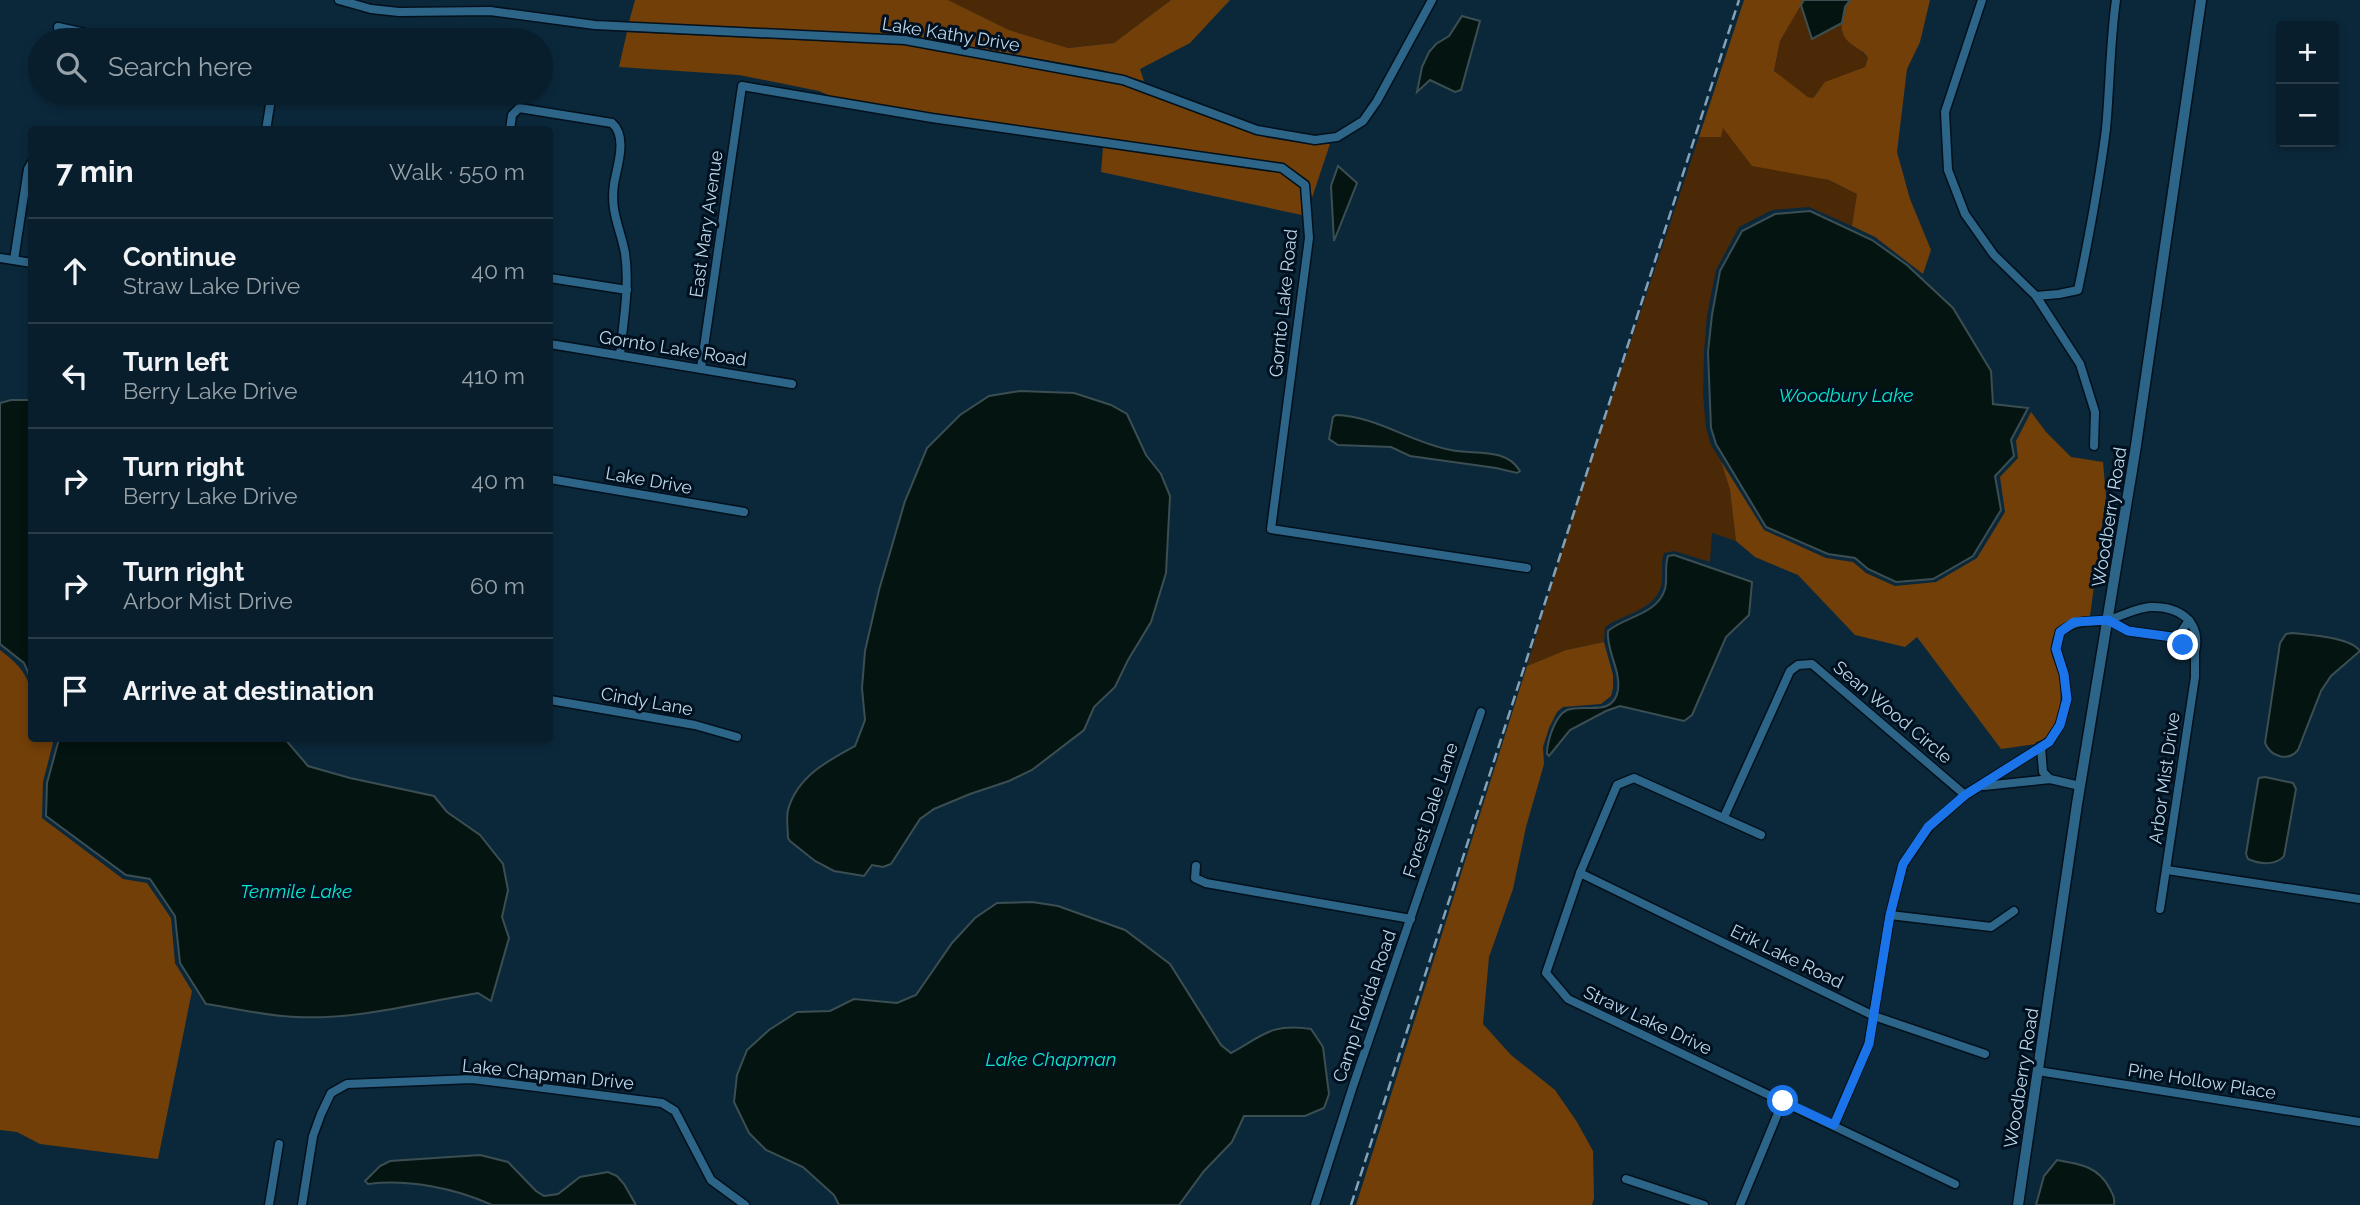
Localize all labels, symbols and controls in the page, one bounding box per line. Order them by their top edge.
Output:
street label: Lake Kathy Drive [881,13,1022,55]
map controls [2276,21,2339,147]
button: + [2276,21,2339,84]
search box [28,28,553,105]
icon: search [52,48,90,86]
text: Search here [108,52,252,82]
button: − [2276,84,2339,147]
street label: East Mary Avenue [685,149,727,299]
text: 7 min [56,154,134,189]
text: Walk · 550 m [389,158,525,185]
street label: Gornto Lake Road [1265,228,1301,378]
text: Continue [123,242,236,272]
icon: ahead [56,252,94,290]
text: 40 m [471,257,525,284]
text: Straw Lake Drive [123,272,300,299]
street label: Gornto Lake Road [598,326,748,370]
text: Turn left [123,347,229,377]
icon: left [56,357,94,395]
text: 410 m [462,362,525,389]
text: Berry Lake Drive [123,377,297,404]
water label: Woodbury Lake [1779,384,1913,406]
street label: Woodberry Road [2088,445,2130,589]
text: Turn right [123,452,244,482]
icon: right [56,462,94,500]
street label: Lake Drive [604,462,694,498]
text: 40 m [471,467,525,494]
text: Berry Lake Drive [123,482,297,509]
text: Turn right [123,557,244,587]
icon: right [56,567,94,605]
text: 60 m [470,572,525,599]
text: Arbor Mist Drive [123,587,293,614]
route end [2167,629,2198,660]
street label: Sean Wood Circle [1829,656,1957,768]
icon: arrive [56,672,94,710]
text: Arrive at destination [123,676,374,706]
street label: Cindy Lane [599,683,695,720]
street label: Arbor Mist Drive [2144,710,2184,845]
street label: Forest Dale Lane [1398,739,1462,880]
water label: Tenmile Lake [240,880,352,902]
street label: Erik Lake Road [1727,920,1847,992]
street label: Camp Florida Road [1328,927,1400,1085]
street label: Straw Lake Drive [1581,981,1716,1059]
street label: Woodberry Road [2000,1006,2042,1150]
water label: Lake Chapman [986,1048,1116,1070]
street label: Lake Chapman Drive [461,1055,635,1094]
street label: Pine Hollow Place [2126,1059,2278,1103]
route start [1767,1085,1798,1116]

